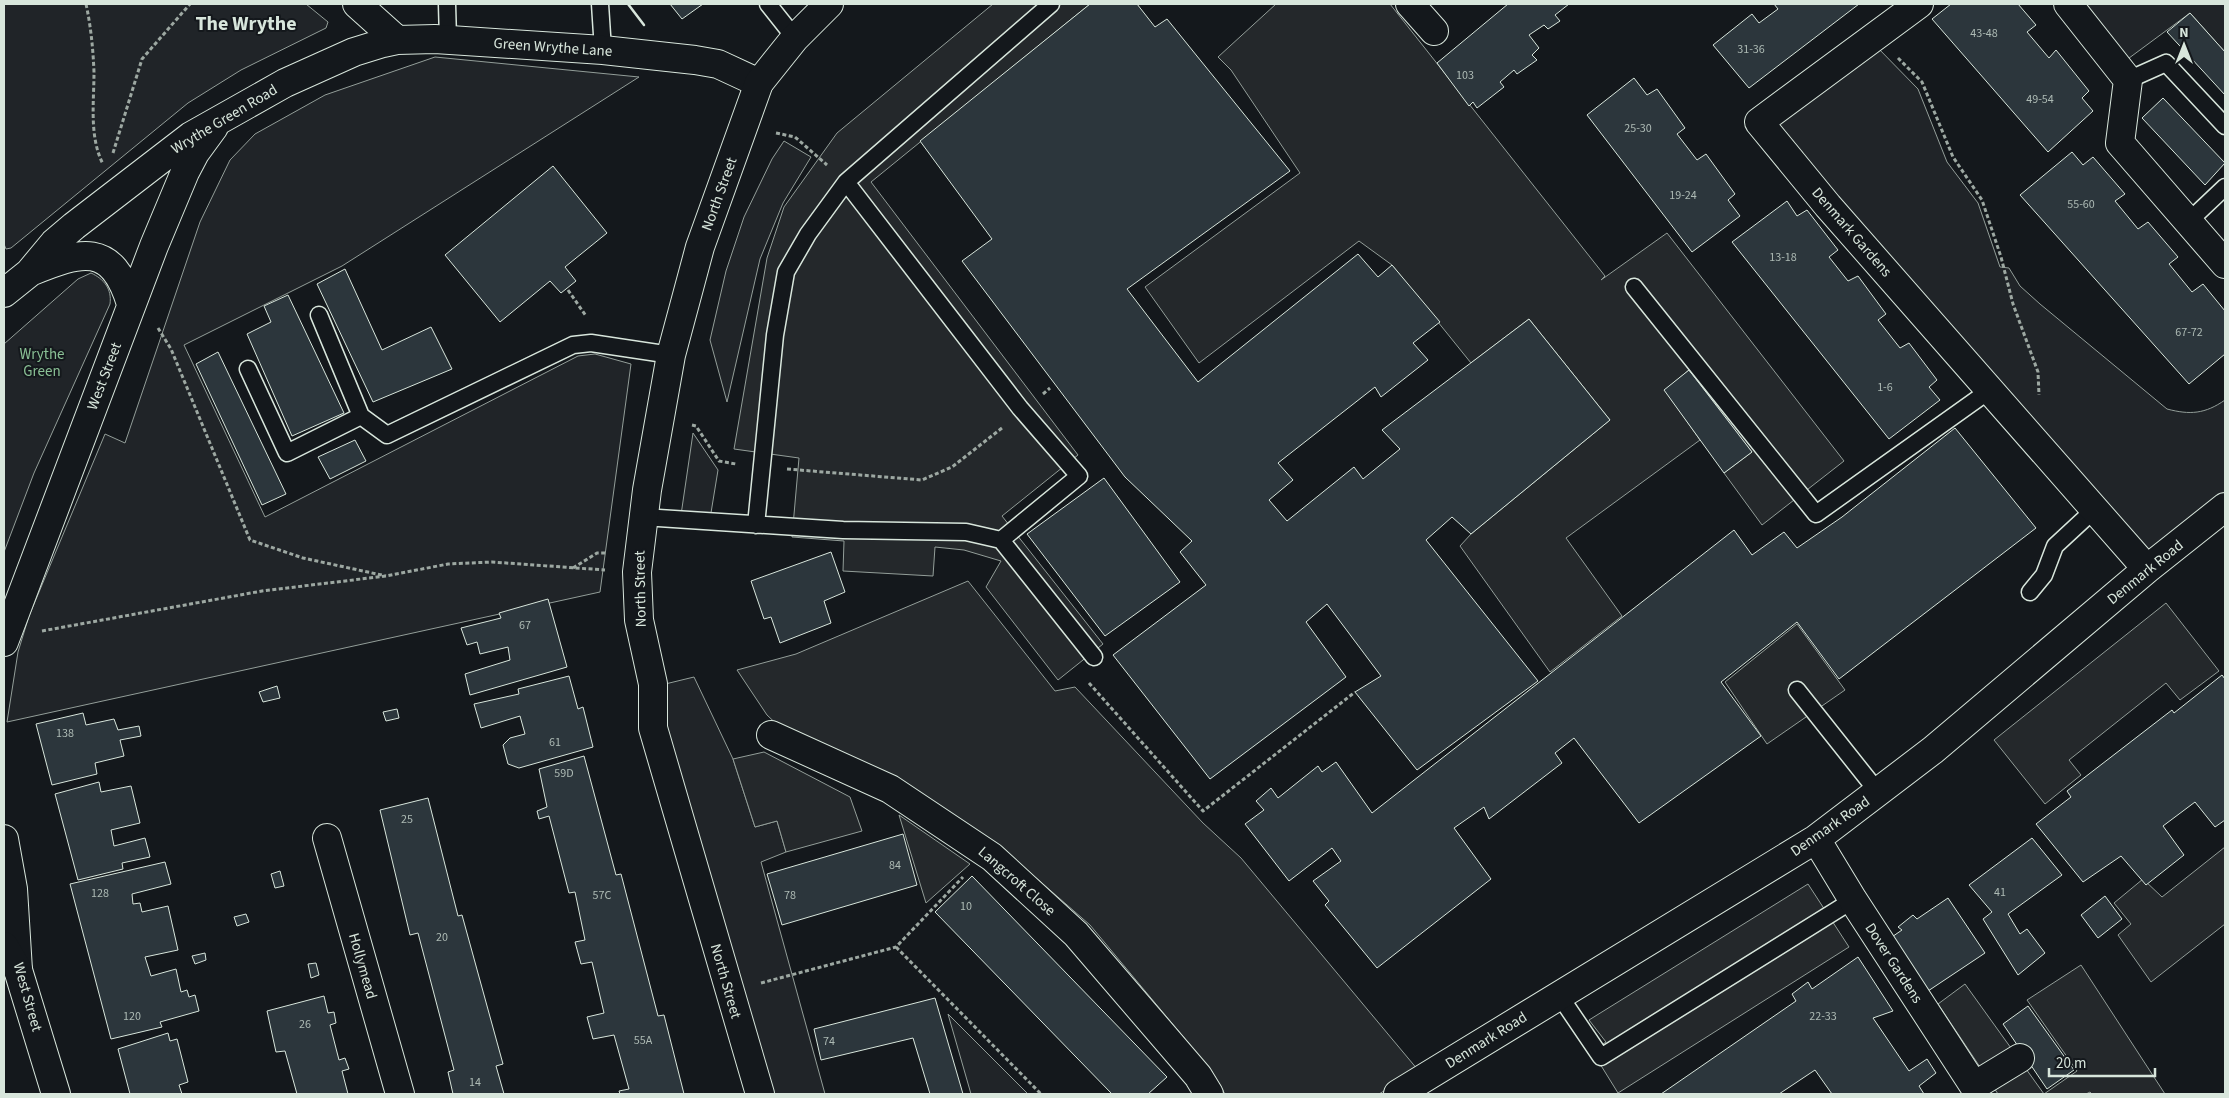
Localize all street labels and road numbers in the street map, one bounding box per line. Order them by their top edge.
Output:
street label: Green Wrythe Lane [493,33,613,62]
street label: Wrythe Green Road [167,79,281,159]
street label: North Street [696,154,742,234]
street label: Denmark Gardens [1807,183,1896,282]
street label: West Street [82,339,127,413]
street label: Denmark Road [2103,535,2188,610]
street label: North Street [629,550,652,628]
street label: Denmark Road [1786,791,1874,862]
street label: Langcroft Close [973,842,1060,921]
street label: Dover Gardens [1860,919,1927,1008]
street label: Hollymead [343,931,382,1002]
street label: North Street [705,941,746,1021]
street label: West Street [8,960,47,1034]
street label: Denmark Road [1441,1007,1531,1074]

